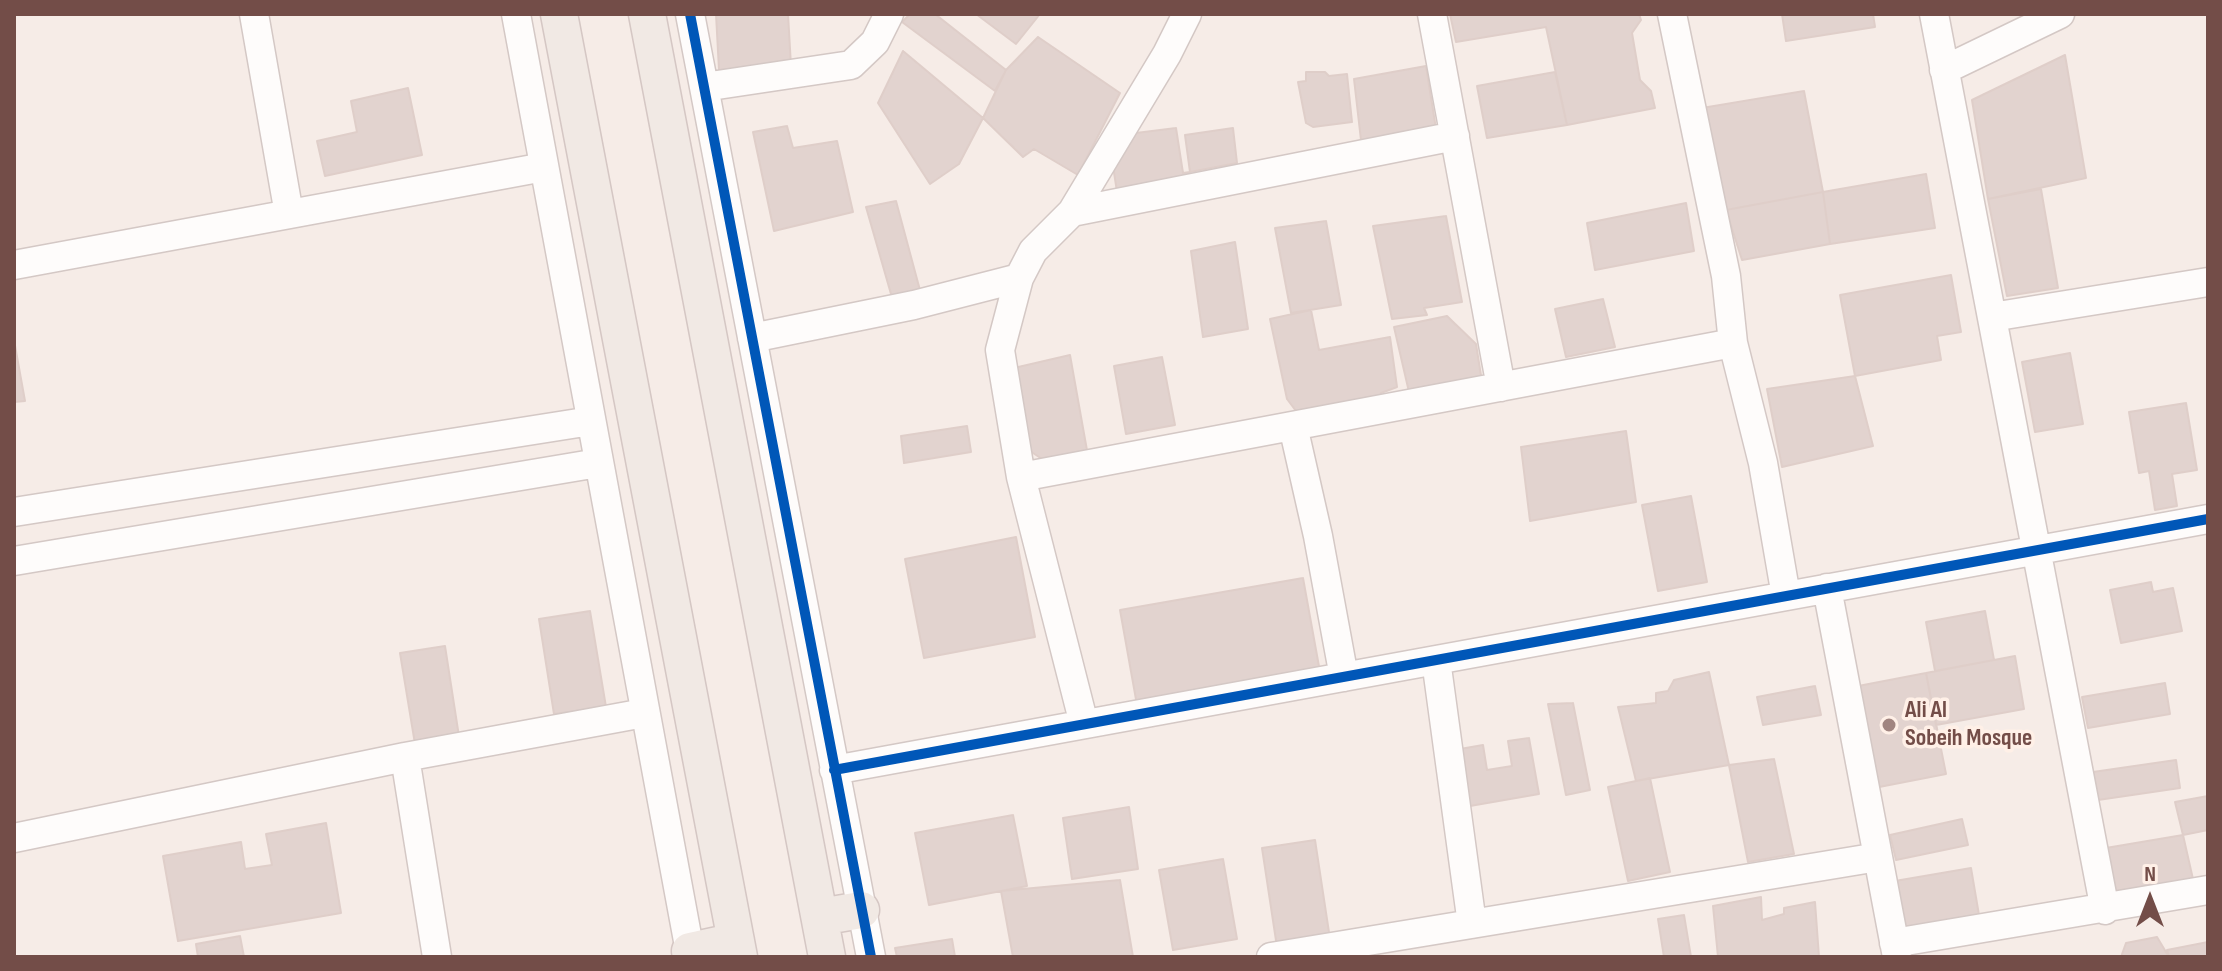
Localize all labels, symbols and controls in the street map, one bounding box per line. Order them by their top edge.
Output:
place label: Ali Al Sobeih Mosque [1905,697,2032,753]
marker: Ali Al Sobeih Mosque [1880,716,1898,734]
north arrow [2110,859,2190,939]
text: N [2144,861,2156,888]

